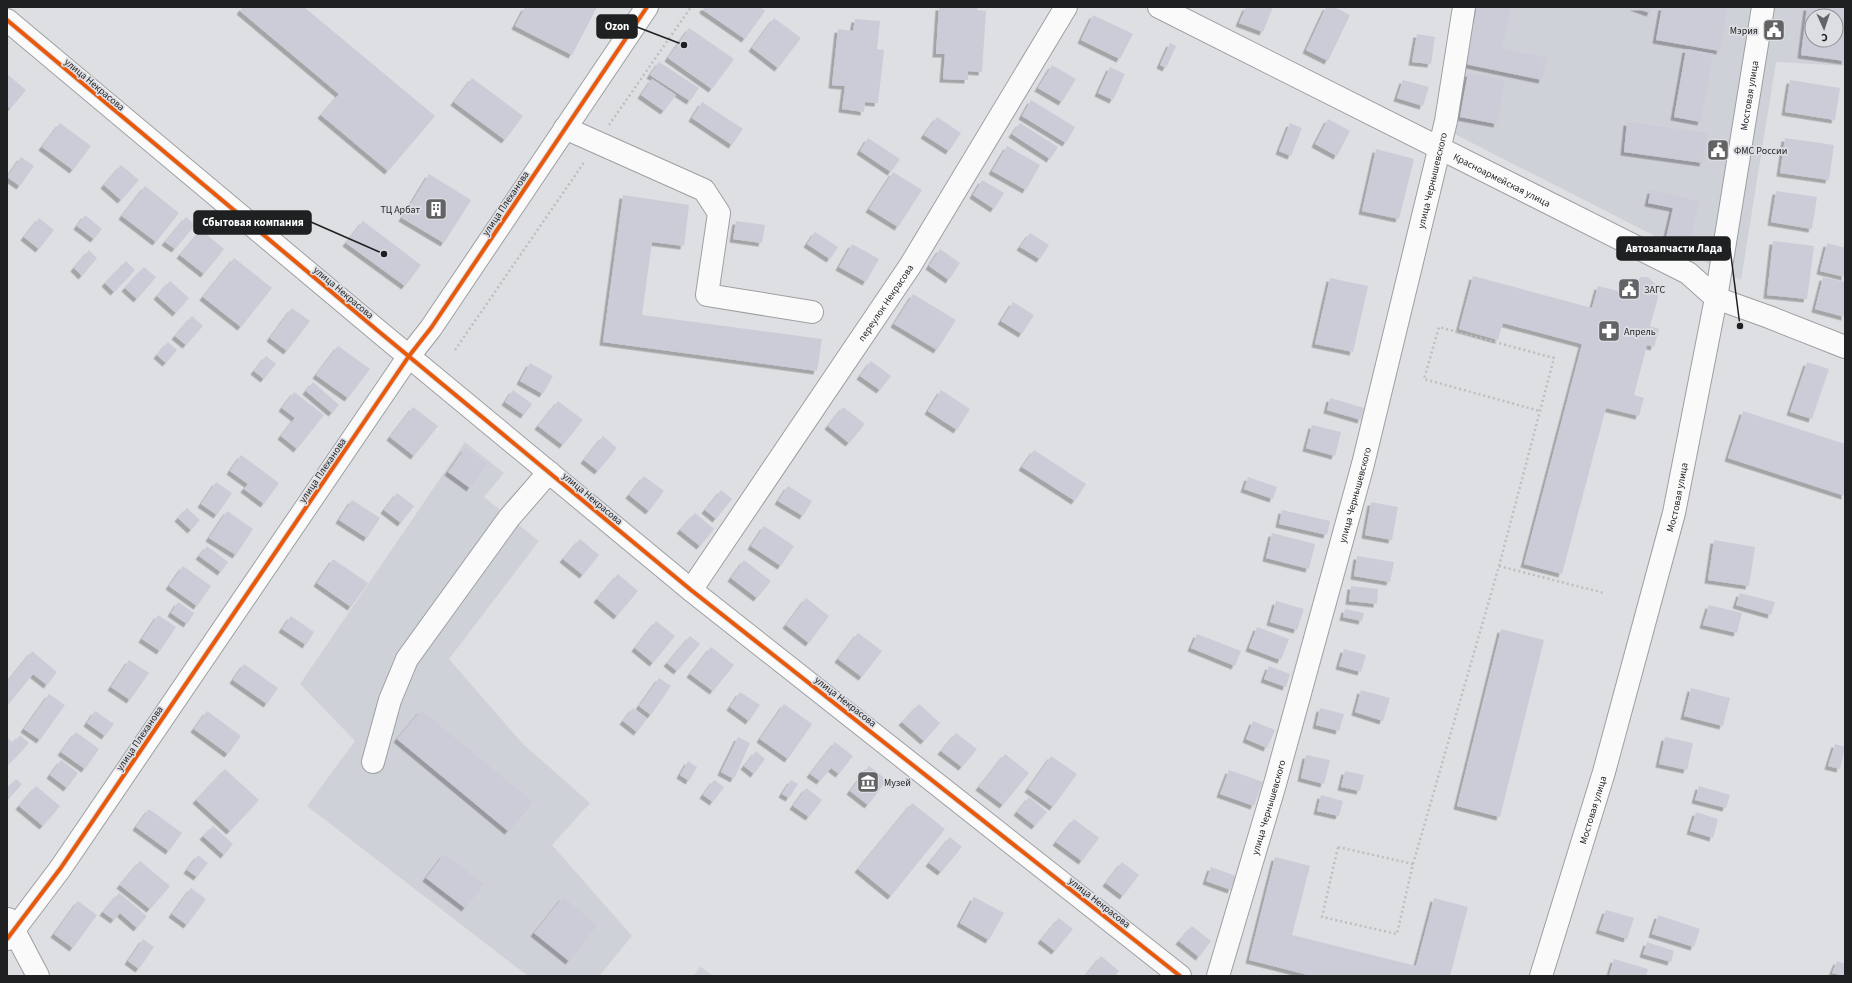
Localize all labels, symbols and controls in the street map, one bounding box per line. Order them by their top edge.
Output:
north arrow [1804,8,1844,48]
callout: Ozon [597,15,637,38]
public building icon: Мэрия [1761,17,1787,43]
text: Ozon [605,19,629,34]
place label: Мэрия [1730,24,1758,38]
text: С [1820,30,1828,45]
street label: улица Некрасова [61,55,128,114]
street label: Мостовая улица [1737,60,1762,132]
street label: улица Чернышевского [1414,131,1451,230]
public building icon: ФМС России [1705,137,1731,163]
place label: ФМС России [1734,144,1787,158]
street label: Красноармейская улица [1451,150,1553,211]
street label: улица Плеханова [479,168,533,239]
building icon: ТЦ Арбат [423,196,449,222]
place label: ТЦ Арбат [380,203,420,217]
callout: Сбытовая компания [194,211,311,234]
text: Сбытовая компания [202,215,304,230]
callout: Автозапчасти Лада [1617,237,1730,260]
text: Автозапчасти Лада [1625,241,1722,256]
street label: переулок Некрасова [855,262,917,344]
street label: улица Некрасова [310,263,377,322]
public building icon: ЗАГС [1616,276,1642,302]
place label: ЗАГС [1644,283,1666,297]
pharmacy icon: Апрель [1596,318,1622,344]
place label: Апрель [1624,325,1656,339]
street label: улица Плеханова [296,435,350,506]
street label: улица Чернышевского [1336,446,1375,545]
street label: Мостовая улица [1663,461,1692,534]
street label: улица Некрасова [559,469,626,528]
street label: улица Некрасова [812,673,879,730]
street label: улица Плеханова [113,703,167,774]
street label: улица Чернышевского [1248,758,1289,857]
museum icon: Музей [855,769,881,795]
street label: Мостовая улица [1576,774,1610,846]
place label: Музей [884,776,911,790]
street label: улица Некрасова [1066,874,1133,931]

